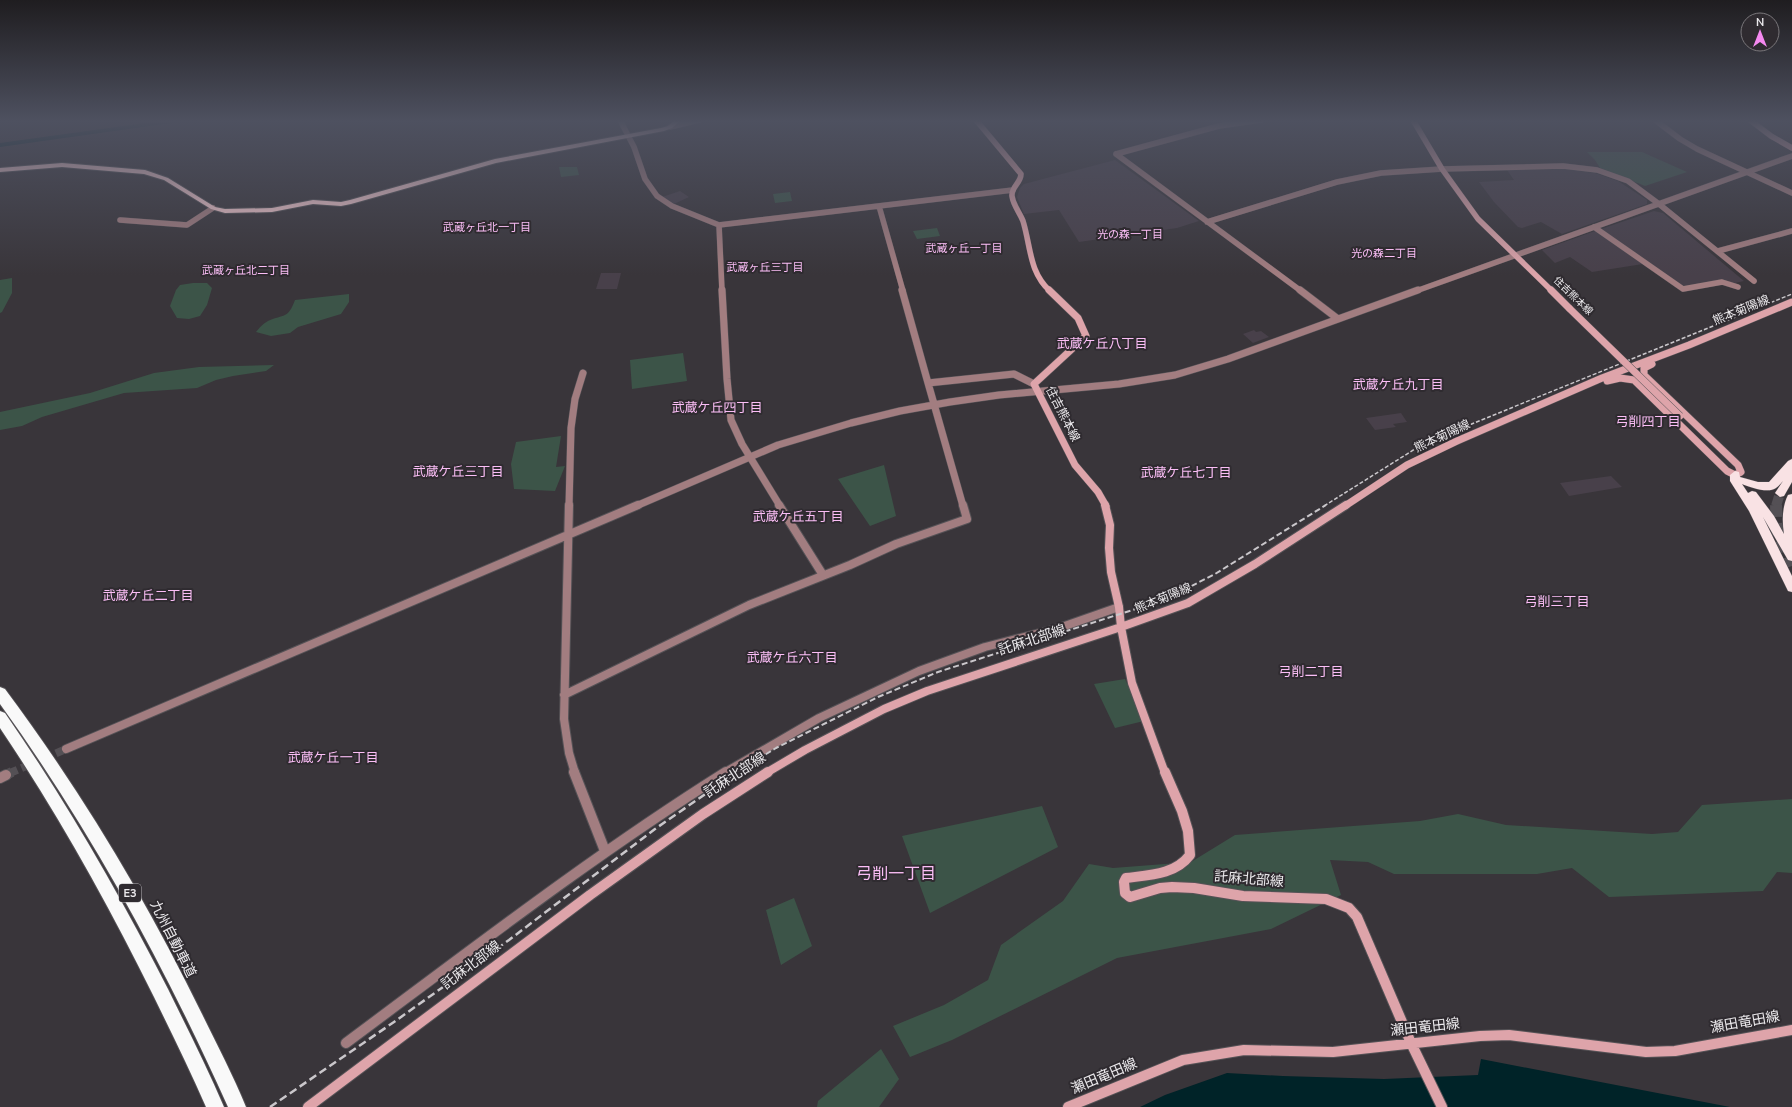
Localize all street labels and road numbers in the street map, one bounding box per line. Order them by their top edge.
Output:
street label: 住吉熊本線 [1550,274,1596,318]
street label: 熊本菊陽線 [1710,291,1772,329]
street label: 住吉熊本線 [1042,384,1084,444]
street label: 熊本菊陽線 [1411,416,1473,456]
street label: 熊本菊陽線 [1132,579,1194,617]
street label: 託麻北部線 [996,620,1068,660]
street label: 託麻北部線 [700,748,770,802]
street label: 託麻北部線 [1213,866,1285,892]
road number: E3 [119,884,141,902]
street label: 九州自動車道 [145,897,201,981]
street label: 託麻北部線 [437,936,505,994]
street label: 瀬田竜田線 [1709,1007,1781,1037]
street label: 瀬田竜田線 [1389,1014,1461,1040]
street label: 瀬田竜田線 [1068,1054,1140,1098]

